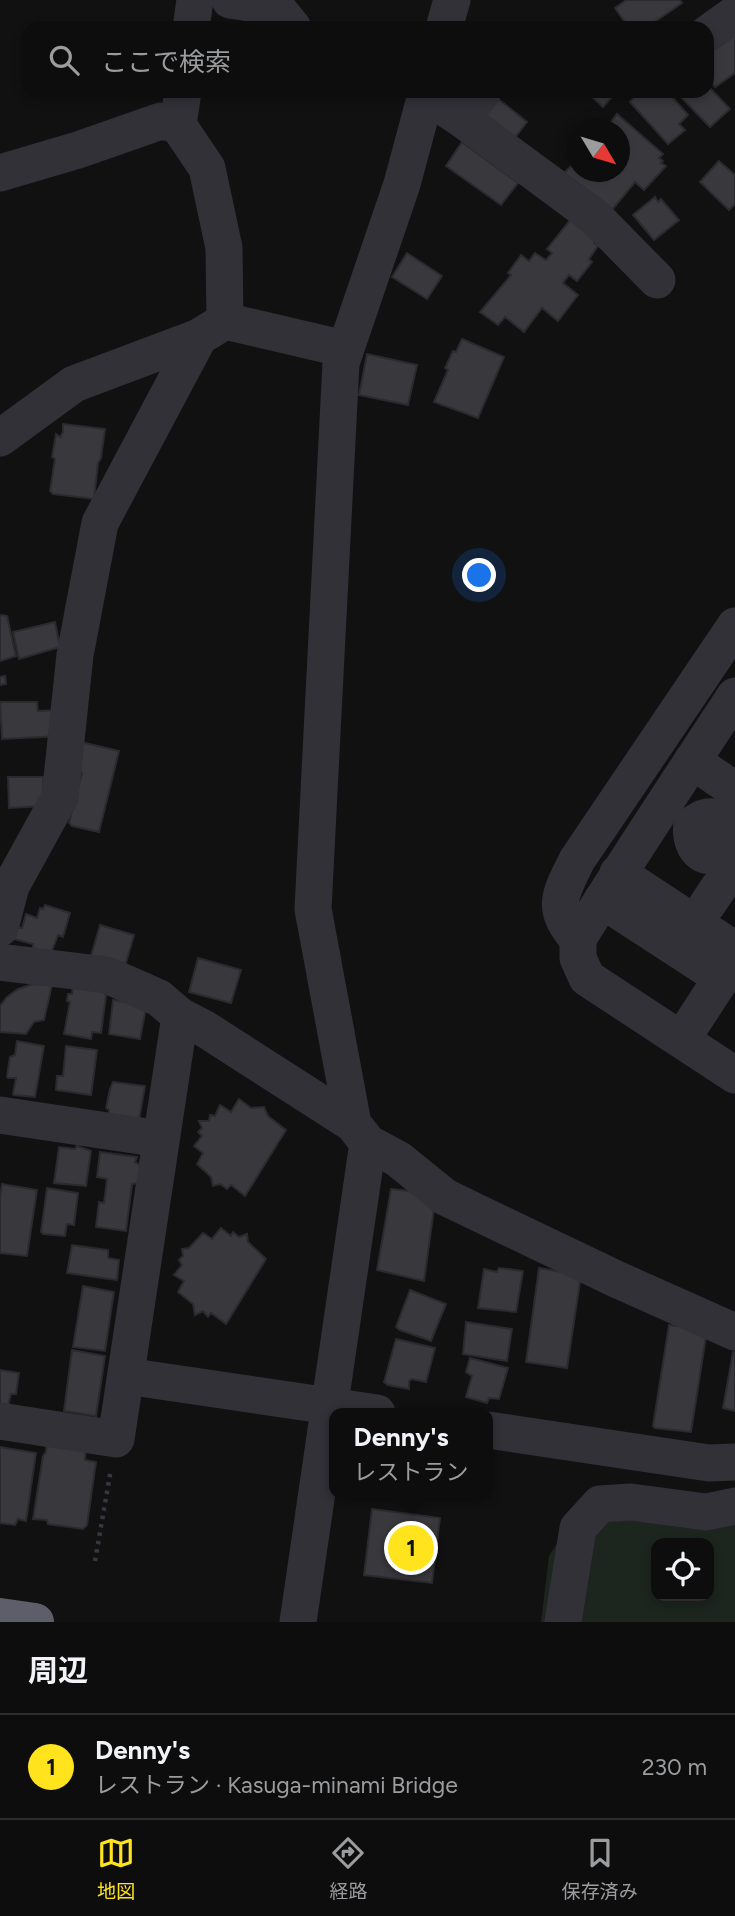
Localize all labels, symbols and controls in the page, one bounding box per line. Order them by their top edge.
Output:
search box [21,21,714,98]
icon: search [45,41,83,79]
text: ここで検索 [101,46,231,78]
north arrow [567,119,630,182]
your location [462,558,496,592]
popup [329,1408,493,1499]
text: Denny's [354,1421,449,1453]
text: レストラン [354,1458,469,1486]
pin: 1 [388,1522,434,1574]
map controls [651,1538,714,1601]
button: locate [651,1538,714,1601]
text: 周辺 [28,1652,88,1689]
text: Denny's [95,1734,190,1766]
text: 1 [46,1753,56,1781]
text: 230 m [642,1753,707,1781]
text: レストラン · Kasuga-minami Bridge [95,1771,458,1799]
tab: 地図 [97,1834,135,1903]
tab: 経路 [329,1834,368,1903]
tab: 保存済み [562,1834,638,1903]

